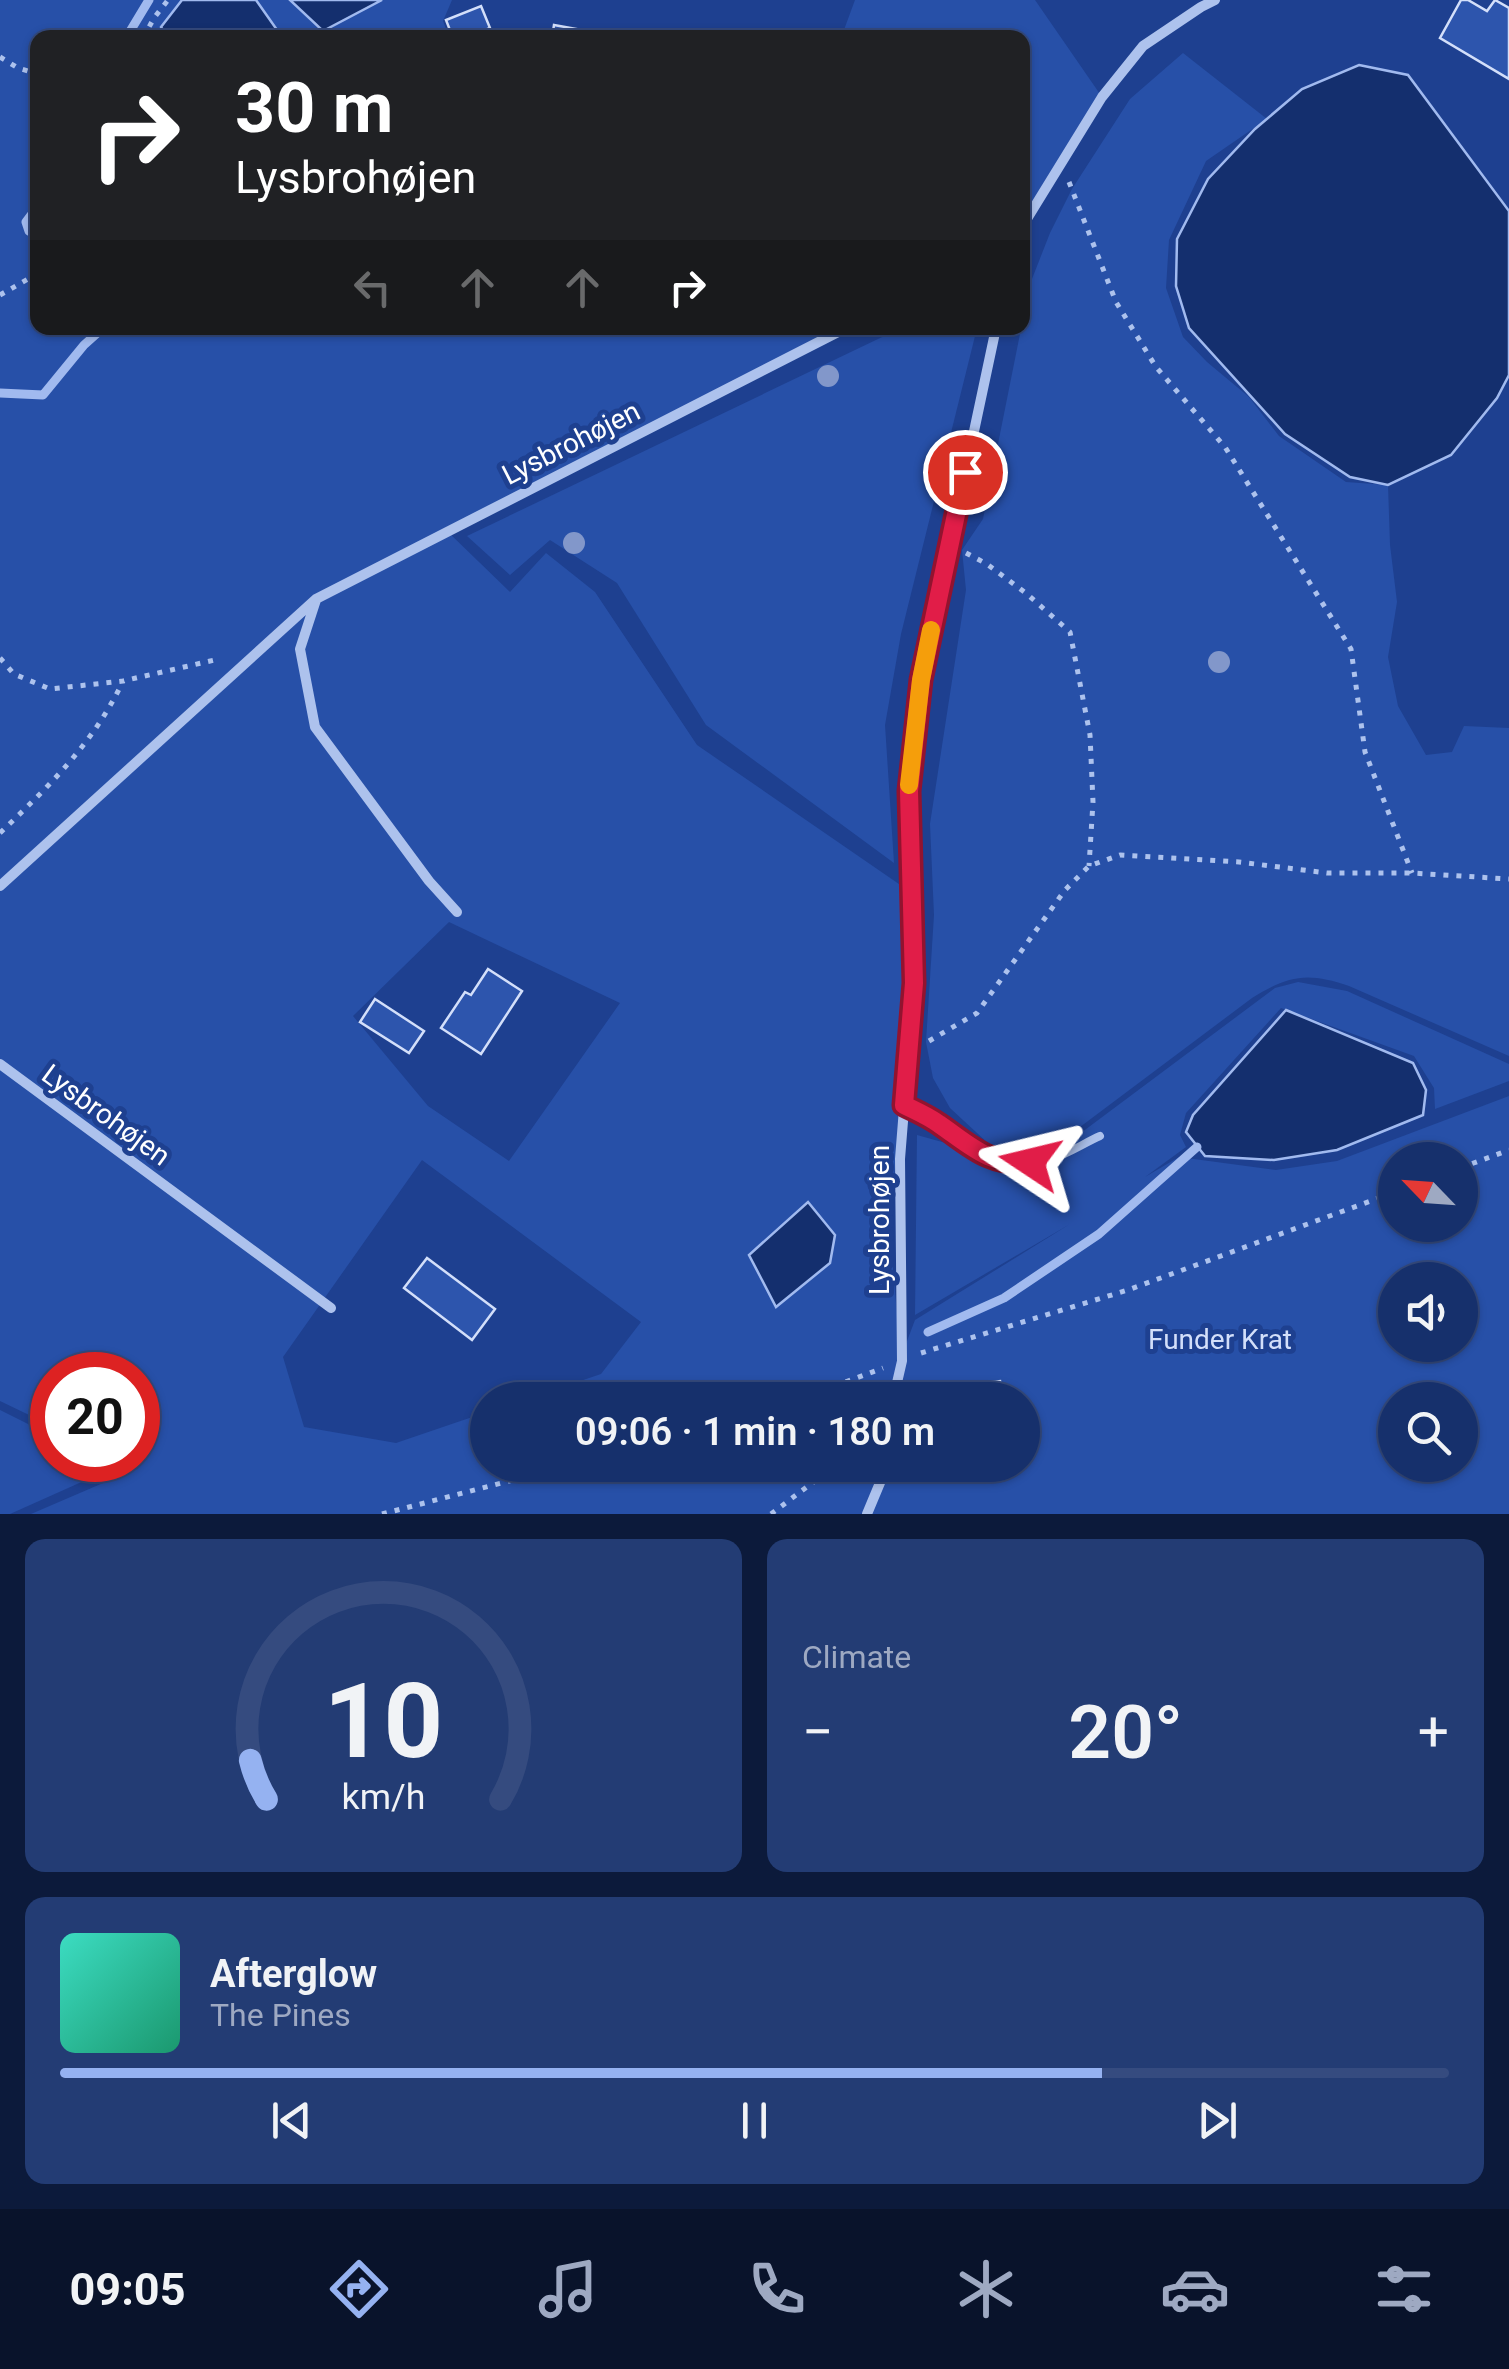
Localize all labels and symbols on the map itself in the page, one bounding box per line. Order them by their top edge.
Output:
street label: Lysbrohøjen [497,394,645,492]
pin [923,430,1008,515]
street label: Lysbrohøjen [36,1058,176,1172]
position arrow [978,1110,1082,1214]
north arrow [1378,1142,1478,1242]
street label: Lysbrohøjen [863,1145,896,1295]
park label: Funder Krat [1148,1323,1292,1356]
speed limit sign: 20 [30,1352,160,1482]

